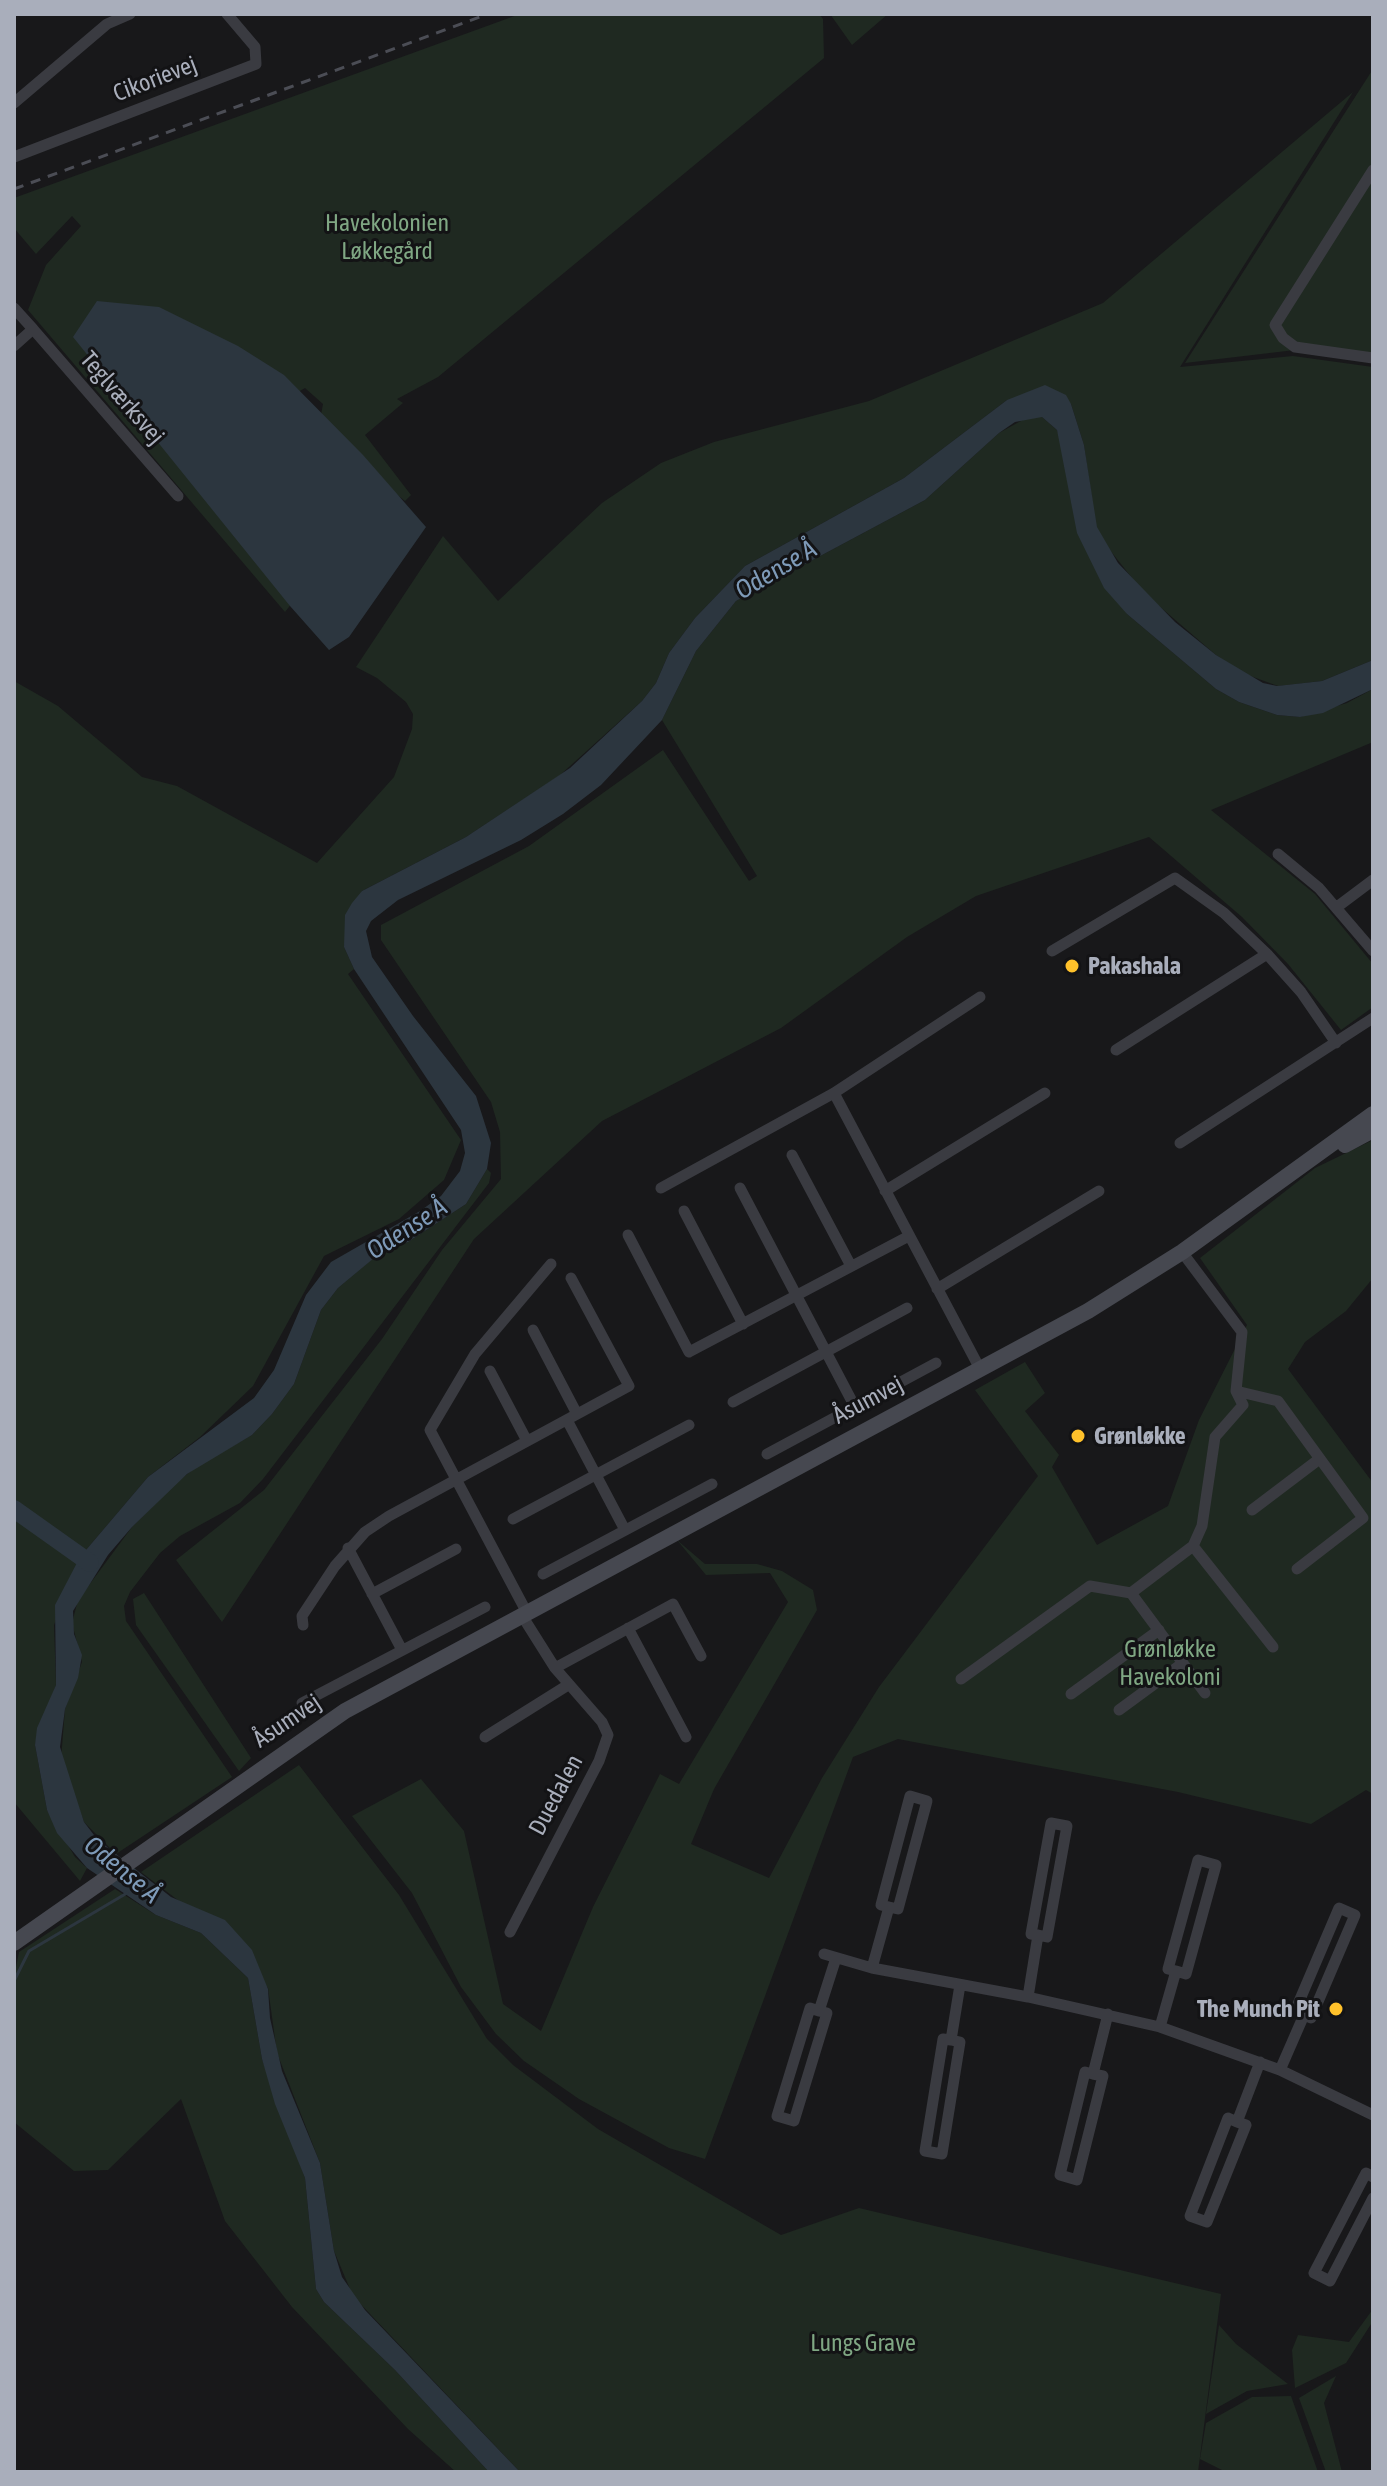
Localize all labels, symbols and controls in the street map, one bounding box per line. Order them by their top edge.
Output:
street label: Cikorievej [109,50,201,108]
park label: Havekolonien Løkkegård [325,209,449,265]
street label: Teglværksvej [74,346,170,450]
water label: Odense Å [730,534,822,606]
place label: Pakashala [1088,952,1181,980]
marker: Pakashala [1063,957,1081,975]
water label: Odense Å [361,1192,453,1266]
street label: Åsumvej [828,1370,908,1430]
place label: Grønløkke [1094,1422,1186,1450]
marker: Grønløkke [1069,1427,1087,1445]
park label: Grønløkke Havekoloni [1119,1635,1221,1691]
street label: Åsumvej [248,1688,326,1754]
street label: Duedalen [523,1750,589,1840]
water label: Odense Å [78,1830,166,1910]
place label: The Munch Pit [1197,1995,1320,2023]
marker: The Munch Pit [1327,2000,1345,2018]
park label: Lungs Grave [810,2329,916,2357]

